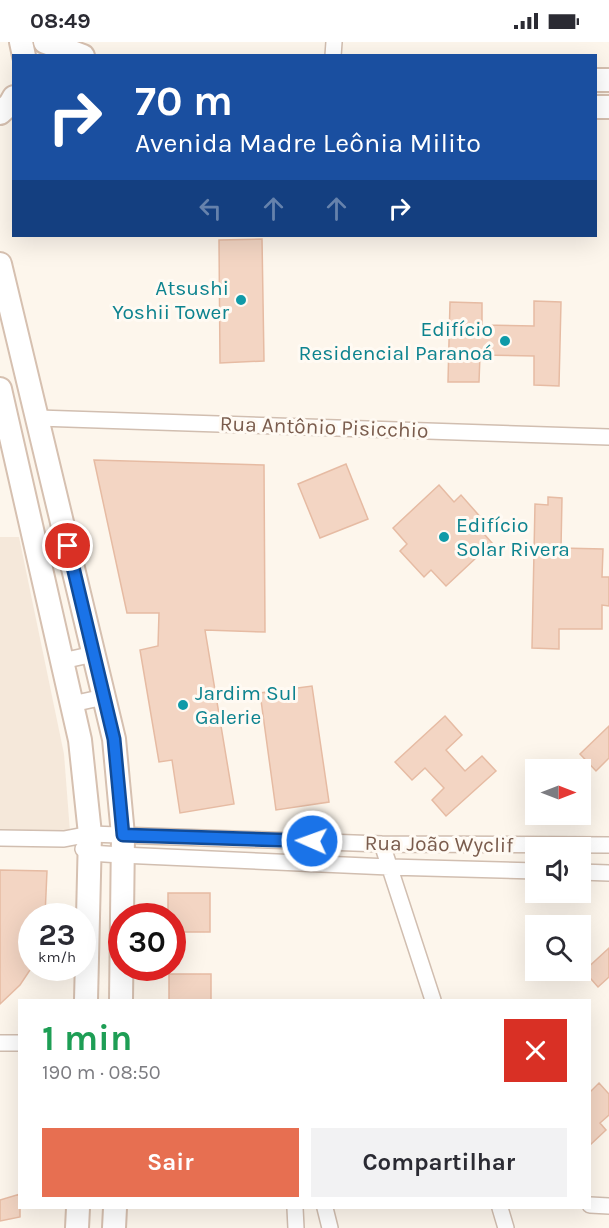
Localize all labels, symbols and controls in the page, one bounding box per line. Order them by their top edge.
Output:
text: 08:49 [30,8,91,34]
text: 70 m [135,76,233,126]
icon: right [36,78,114,156]
text: Avenida Madre Leônia Milito [135,127,481,159]
icon: left [194,192,227,225]
icon: ahead [257,192,290,225]
icon: ahead [320,192,353,225]
icon: right [383,192,416,225]
place label: Atsushi Yoshii Tower [112,276,229,324]
marker: Atsushi Yoshii Tower [234,293,248,307]
place label: Edifício Residencial Paranoá [299,317,493,365]
marker: Edifício Residencial Paranoá [498,334,512,348]
street label: Rua Antônio Pisicchio [219,411,429,443]
place label: Edifício Solar Rivera [456,513,570,561]
pin [42,520,93,571]
icon: arrive [51,529,84,562]
marker: Edifício Solar Rivera [437,530,451,544]
place label: Jardim Sul Galerie [195,681,297,729]
marker: Jardim Sul Galerie [176,698,190,712]
north arrow [525,759,591,825]
map controls [525,759,591,981]
position arrow [280,809,344,873]
street label: Rua João Wyclif [364,831,514,857]
button: sound [525,837,591,903]
speed limit sign: 30 [108,903,186,981]
button: search [525,915,591,981]
text: 23 [39,917,75,953]
text: km/h [38,948,76,966]
text: 1 min [42,1017,132,1059]
button: close [504,1019,567,1082]
text: 190 m · 08:50 [42,1061,161,1084]
button: Sair [42,1128,299,1197]
button: Compartilhar [311,1128,567,1197]

